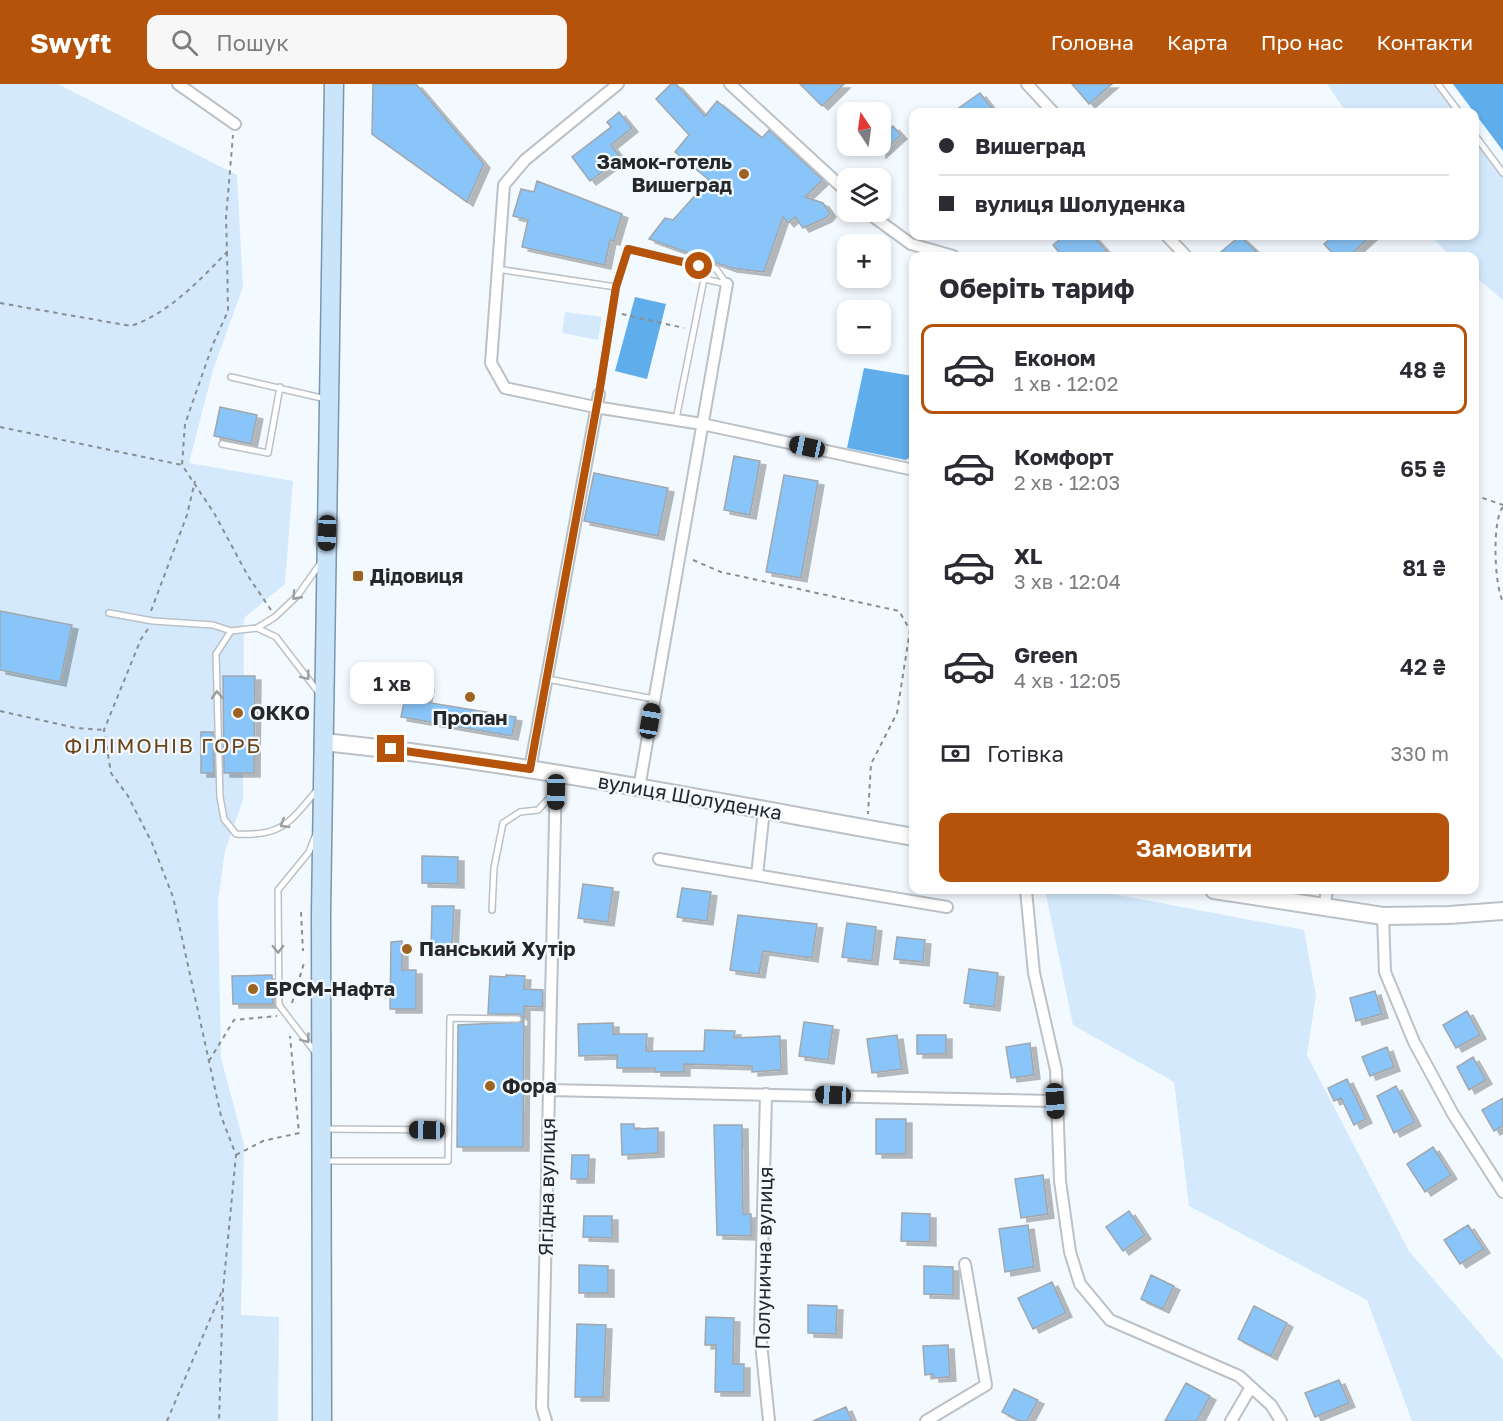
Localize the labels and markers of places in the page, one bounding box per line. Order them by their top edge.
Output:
place label: Замок-готель Вишеград [597,149,732,196]
marker: Замок-готель Вишеград [737,167,751,181]
place label: Дідовиця [370,563,463,587]
marker: Дідовиця [351,569,365,583]
marker: Пропан [463,690,477,704]
place label: ОККО [250,700,310,724]
place label: Пропан [432,705,508,729]
marker: ОККО [231,706,245,720]
place label: Панський Хутір [419,936,576,960]
marker: Панський Хутір [400,942,414,956]
place label: БРСМ-Нафта [265,976,395,1000]
marker: БРСМ-Нафта [246,982,260,996]
place label: Фора [502,1073,557,1097]
marker: Фора [483,1079,497,1093]

